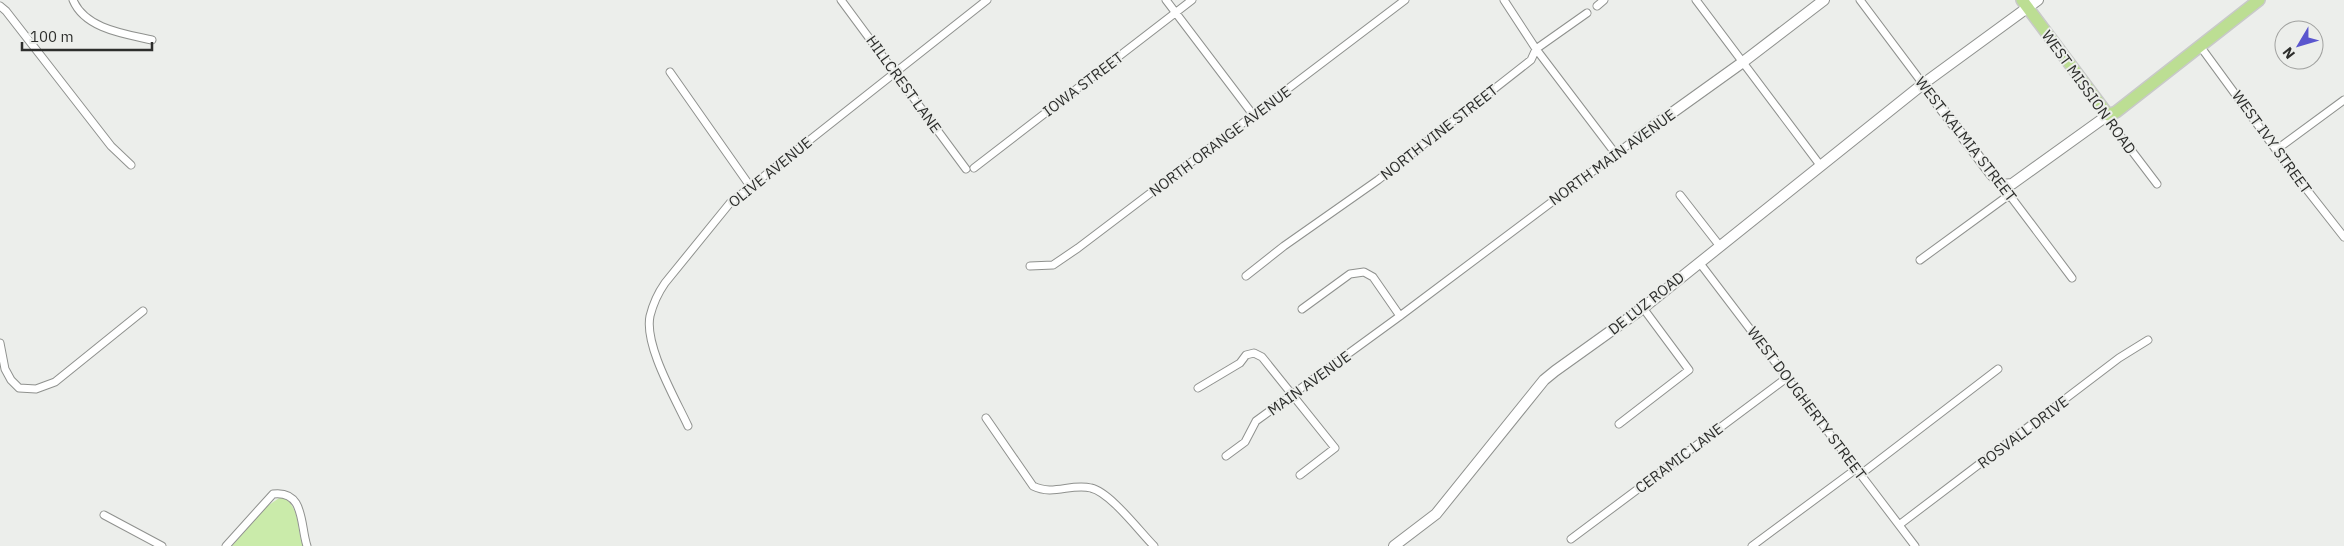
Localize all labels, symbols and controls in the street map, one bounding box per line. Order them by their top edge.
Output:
scale bar [22,20,152,52]
north arrow [2274,20,2324,70]
street label: WEST MISSION ROAD [2038,26,2140,158]
text: 100 m [30,27,74,46]
street label: HILLCREST LANE [862,31,946,137]
text: N [2279,43,2299,63]
street label: IOWA STREET [1039,47,1127,120]
street label: WEST KALMIA STREET [1911,73,2021,206]
street label: NORTH VINE STREET [1376,80,1502,184]
street label: NORTH ORANGE AVENUE [1145,81,1295,201]
street label: WEST IVY STREET [2228,87,2316,198]
street label: NORTH MAIN AVENUE [1545,105,1679,209]
street label: OLIVE AVENUE [724,133,816,211]
street label: DE LUZ ROAD [1604,267,1688,339]
street label: WEST DOUGHERTY STREET [1743,323,1871,484]
street label: MAIN AVENUE [1264,346,1354,420]
street label: ROSVALL DRIVE [1974,392,2072,472]
street label: CERAMIC LANE [1631,419,1727,497]

